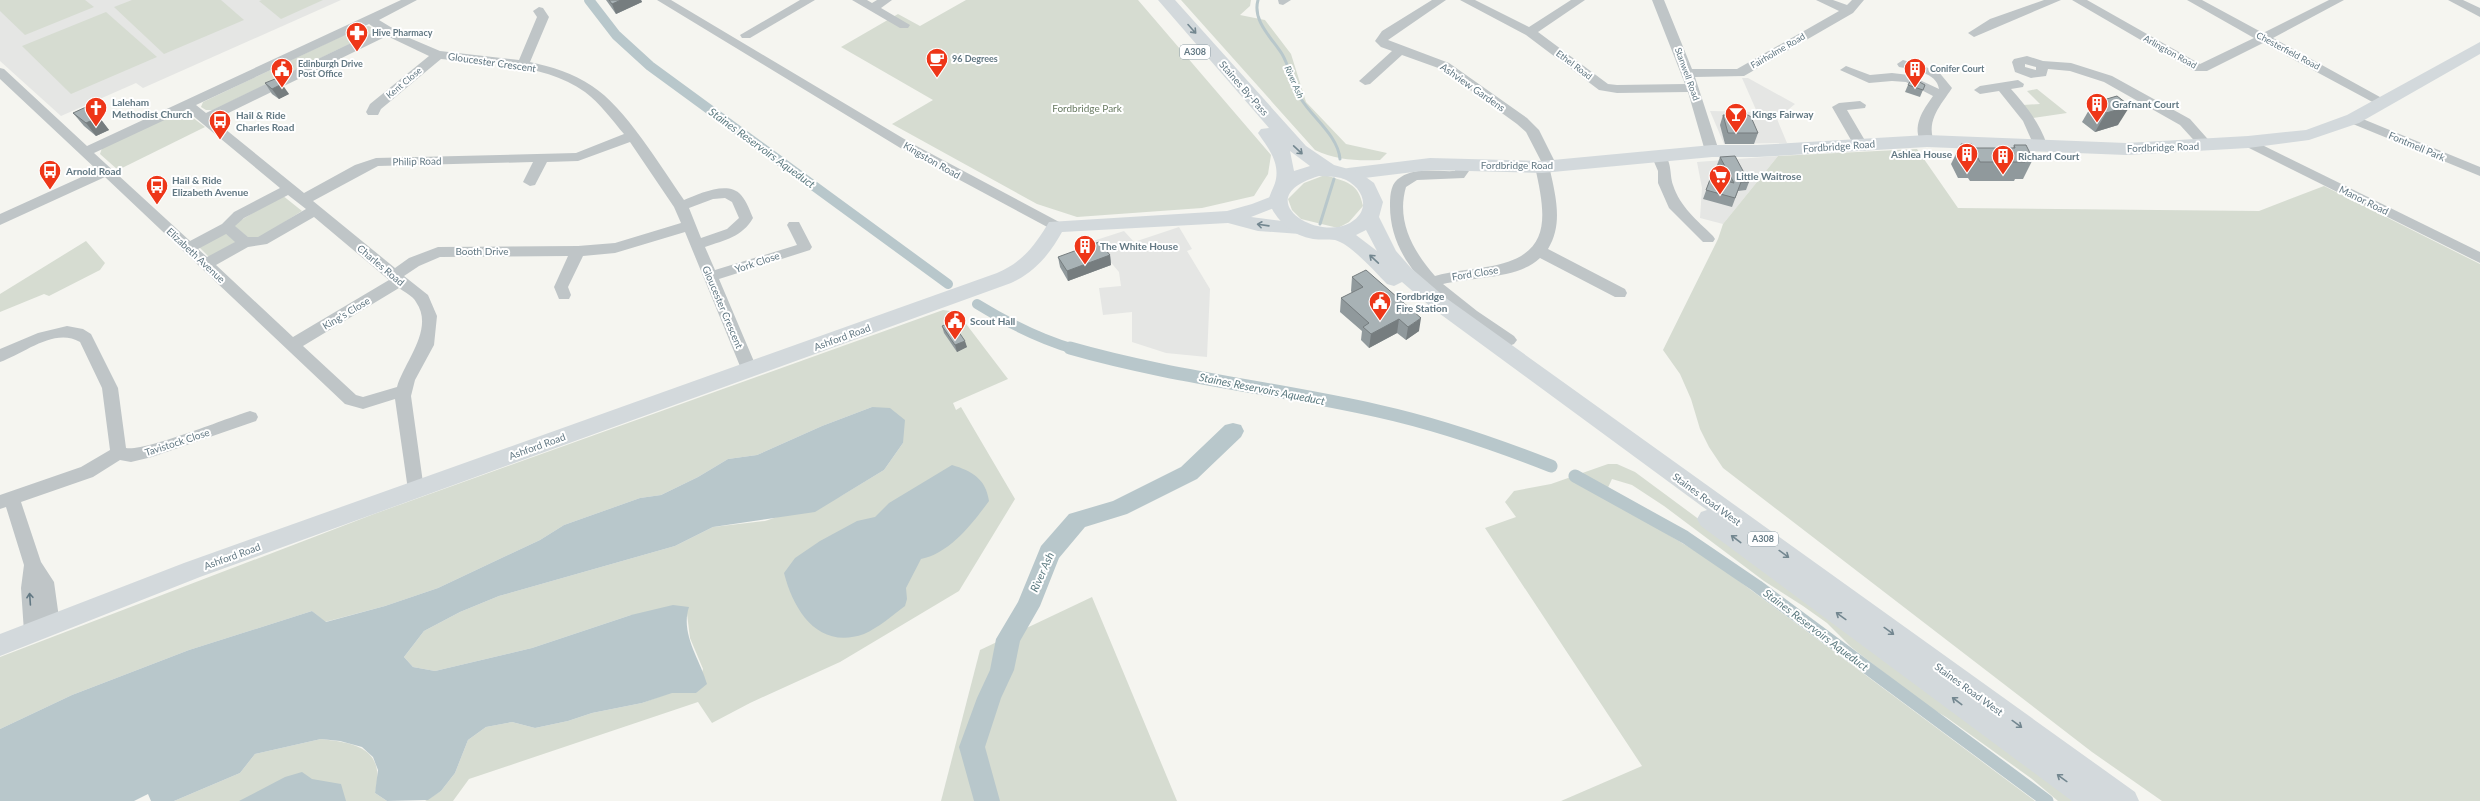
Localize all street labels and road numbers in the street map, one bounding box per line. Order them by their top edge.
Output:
street label: Chesterfield Road [2255,29,2322,72]
street label: Fairholme Road [1749,31,1807,71]
street label: Arlington Road [2142,32,2199,71]
road number: A308 [1180,45,1210,59]
street label: Stanwell Road [1673,46,1702,102]
street label: Ethel Road [1554,47,1595,82]
street label: Gloucester Crescent [447,50,537,74]
street label: Staines By-Pass [1217,58,1271,118]
street label: Ashview Gardens [1438,60,1508,114]
street label: Kent Close [384,65,424,101]
street label: Fontmell Park [2387,129,2448,164]
street label: Fordbridge Road [1803,137,1875,155]
street label: Kingston Road [901,139,963,181]
street label: Fordbridge Road [2127,140,2199,154]
street label: Philip Road [392,155,442,167]
street label: Fordbridge Road [1481,159,1553,171]
street label: Manor Road [2337,183,2391,217]
street label: Elizabeth Avenue [164,225,228,285]
street label: Charles Road [355,242,407,288]
street label: Booth Drive [455,245,509,257]
street label: York Close [733,249,781,275]
street label: Ford Close [1451,263,1499,283]
street label: Gloucester Crescent [700,264,746,351]
street label: King's Close [320,294,372,332]
street label: Ashford Road [812,321,872,353]
street label: Tavistock Close [143,426,211,458]
street label: Ashford Road [507,430,567,462]
street label: Staines Road West [1671,470,1744,528]
road number: A308 [1748,532,1778,546]
street label: Ashford Road [202,540,262,572]
street label: Staines Road West [1933,660,2006,718]

